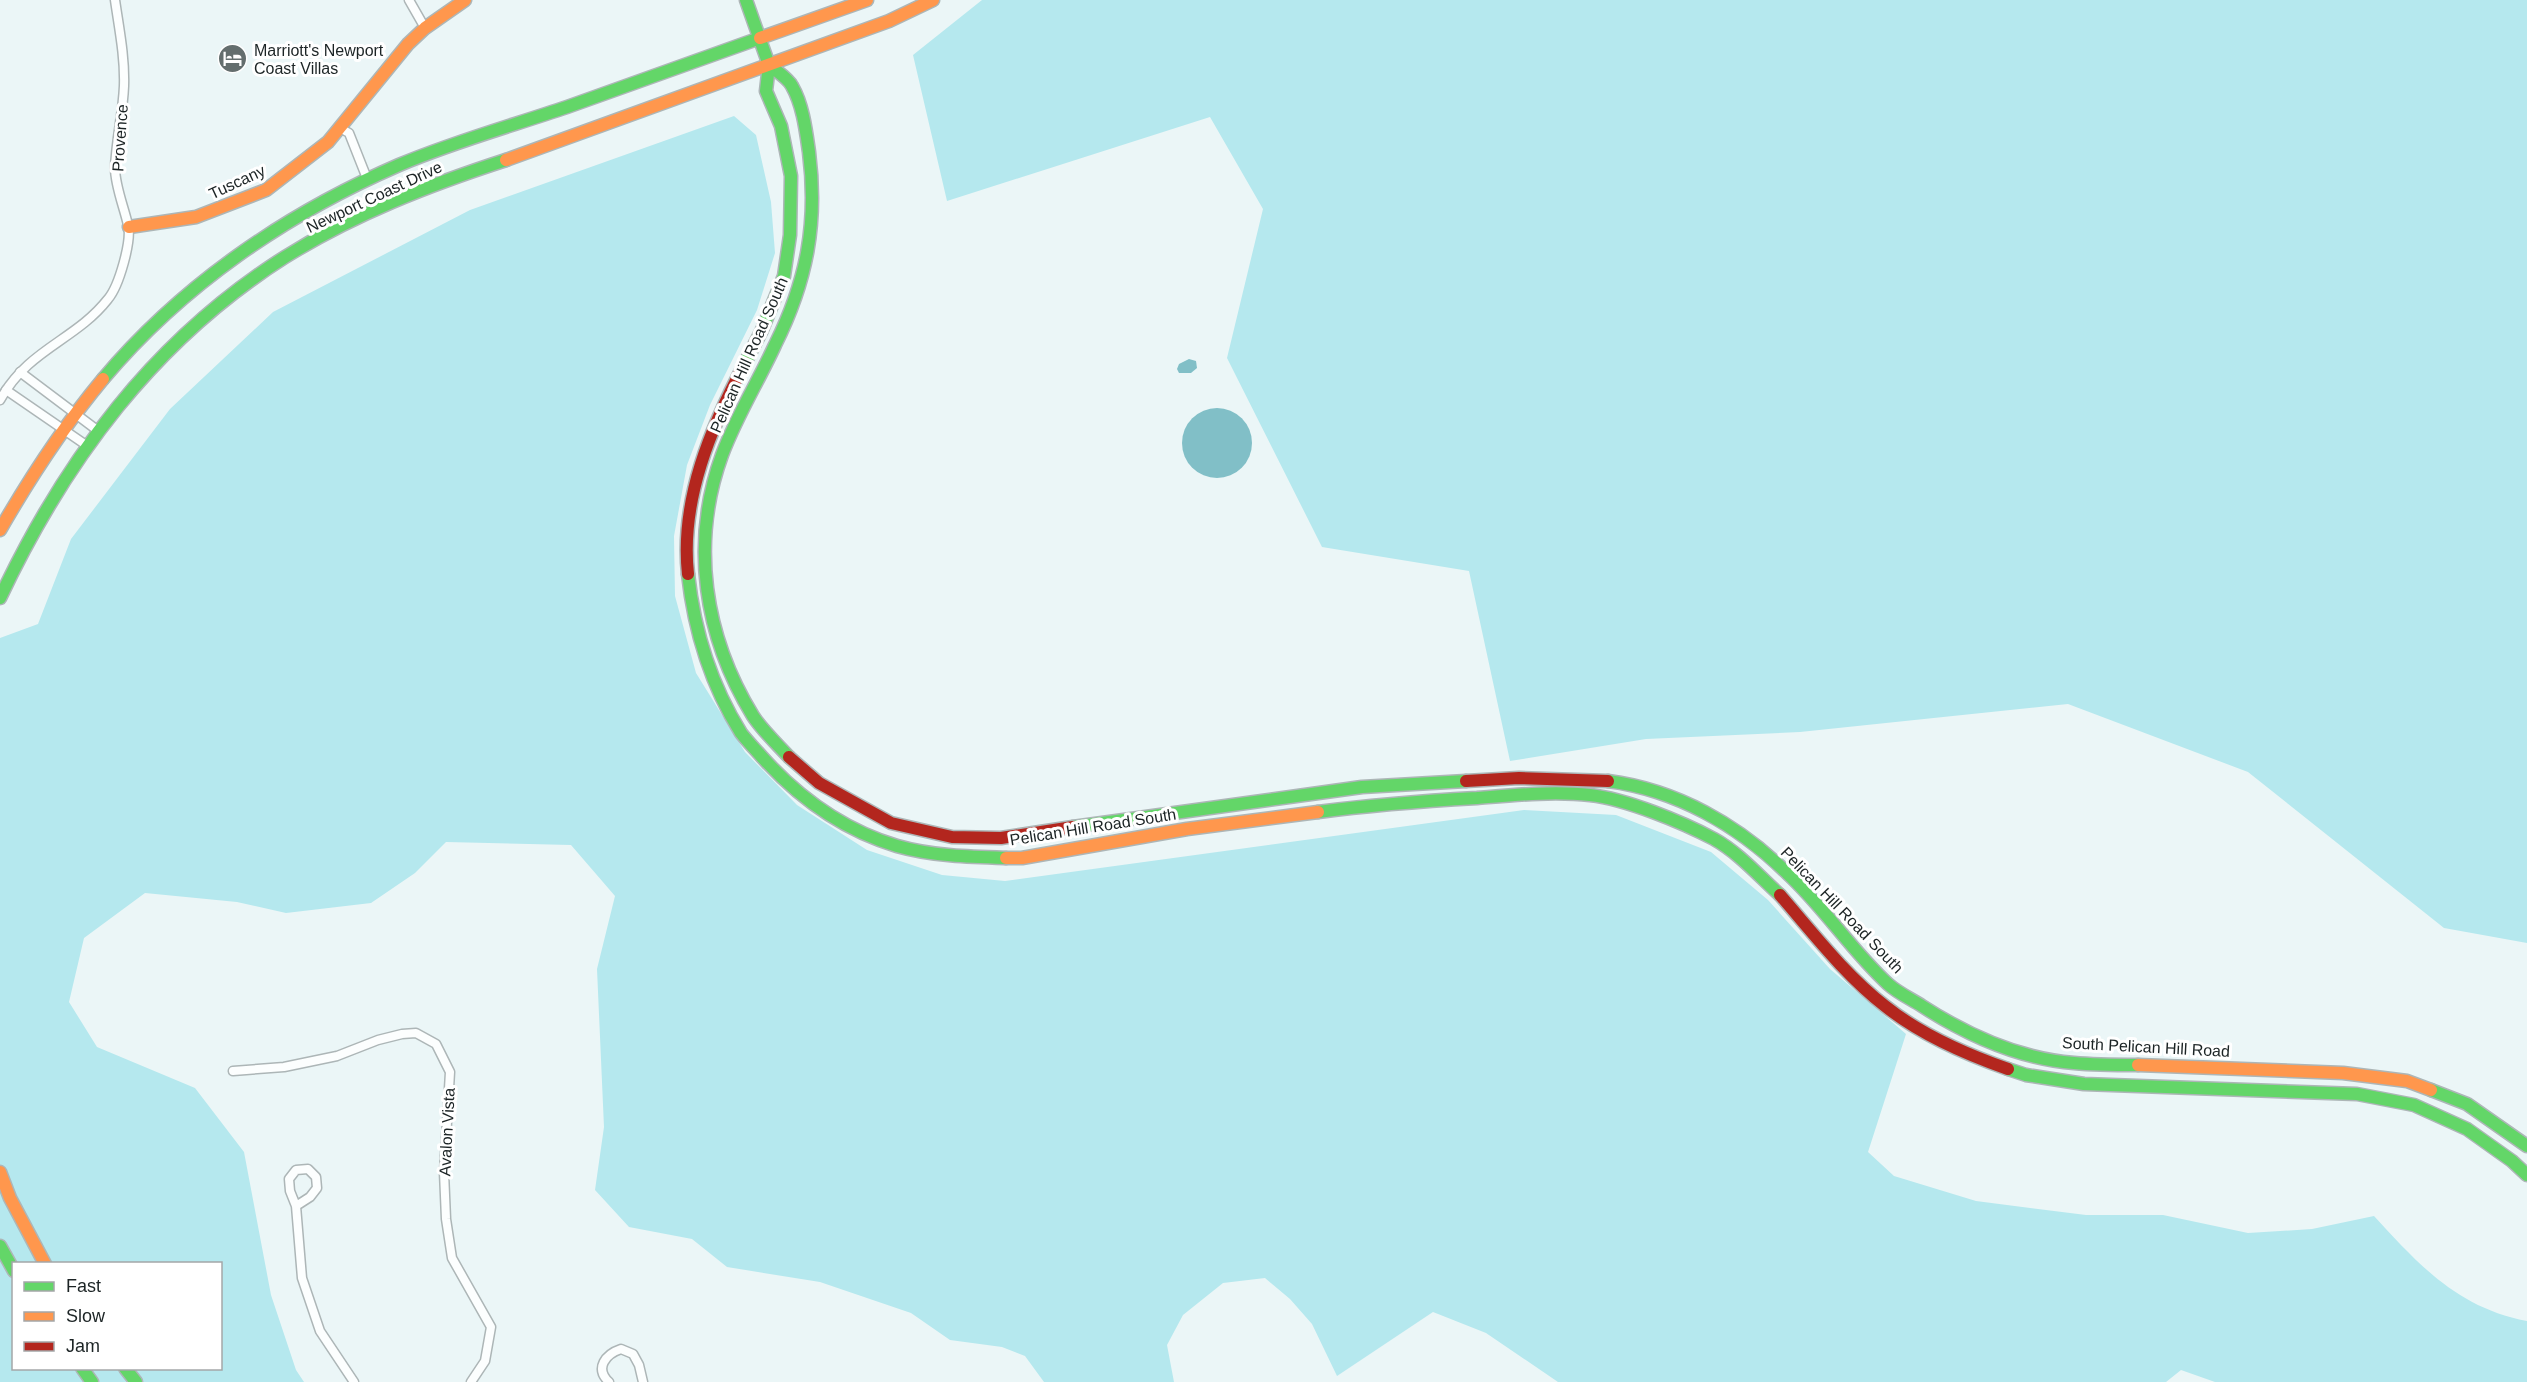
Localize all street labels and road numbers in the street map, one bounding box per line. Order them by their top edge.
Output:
street label: Provence [109,104,131,172]
street label: Newport Coast Drive [304,158,445,236]
street label: Tuscany [206,162,268,202]
street label: Pelican Hill Road South [707,275,791,435]
street label: Pelican Hill Road South [1009,805,1177,849]
street label: Pelican Hill Road South [1778,844,1906,976]
street label: South Pelican Hill Road [2062,1034,2230,1060]
street label: Avalon Vista [436,1087,458,1177]

